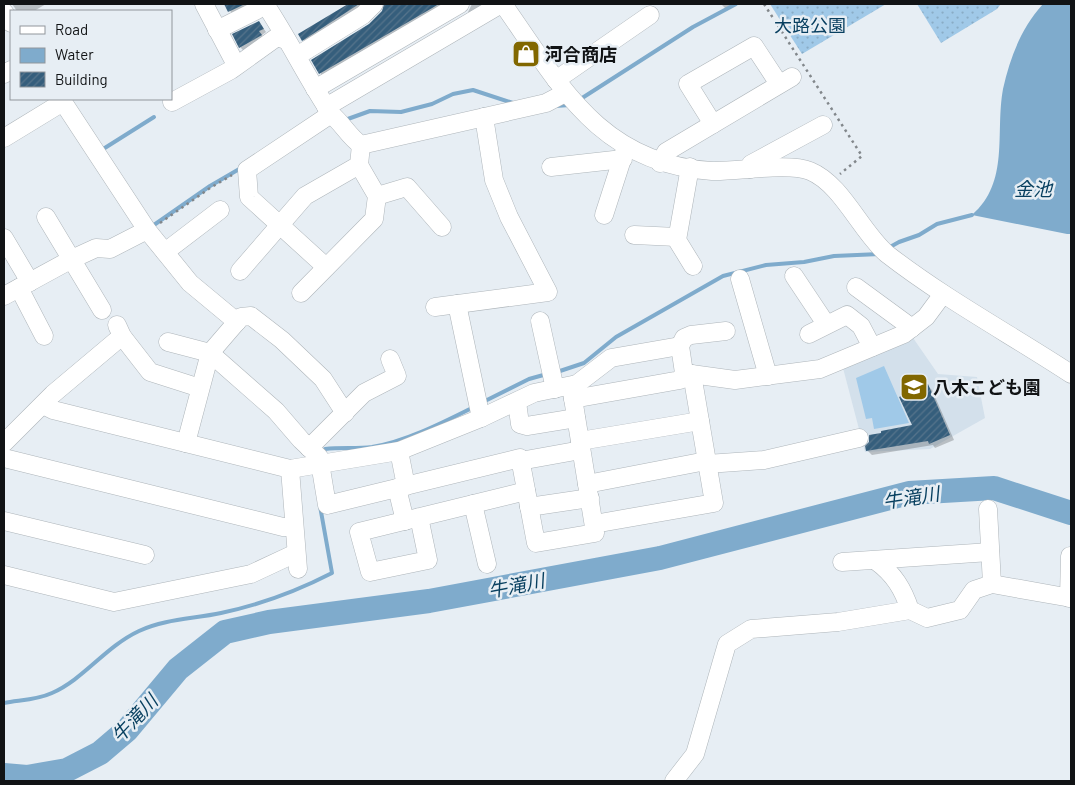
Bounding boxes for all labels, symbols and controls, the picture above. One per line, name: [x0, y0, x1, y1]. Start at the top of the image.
legend: [10, 10, 172, 100]
park label: 大路公園: [774, 14, 846, 36]
text: Road: [55, 20, 88, 38]
shop icon: 河合商店: [511, 39, 541, 69]
place label: 河合商店: [545, 43, 617, 65]
text: Water: [55, 45, 94, 63]
text: Building: [55, 70, 108, 88]
water label: 金池: [1014, 177, 1054, 200]
school or university icon: 八木こども園: [899, 372, 929, 402]
place label: 八木こども園: [933, 376, 1041, 398]
water label: 牛滝川: [881, 481, 943, 513]
water label: 牛滝川: [486, 568, 548, 602]
water label: 牛滝川: [106, 688, 163, 747]

